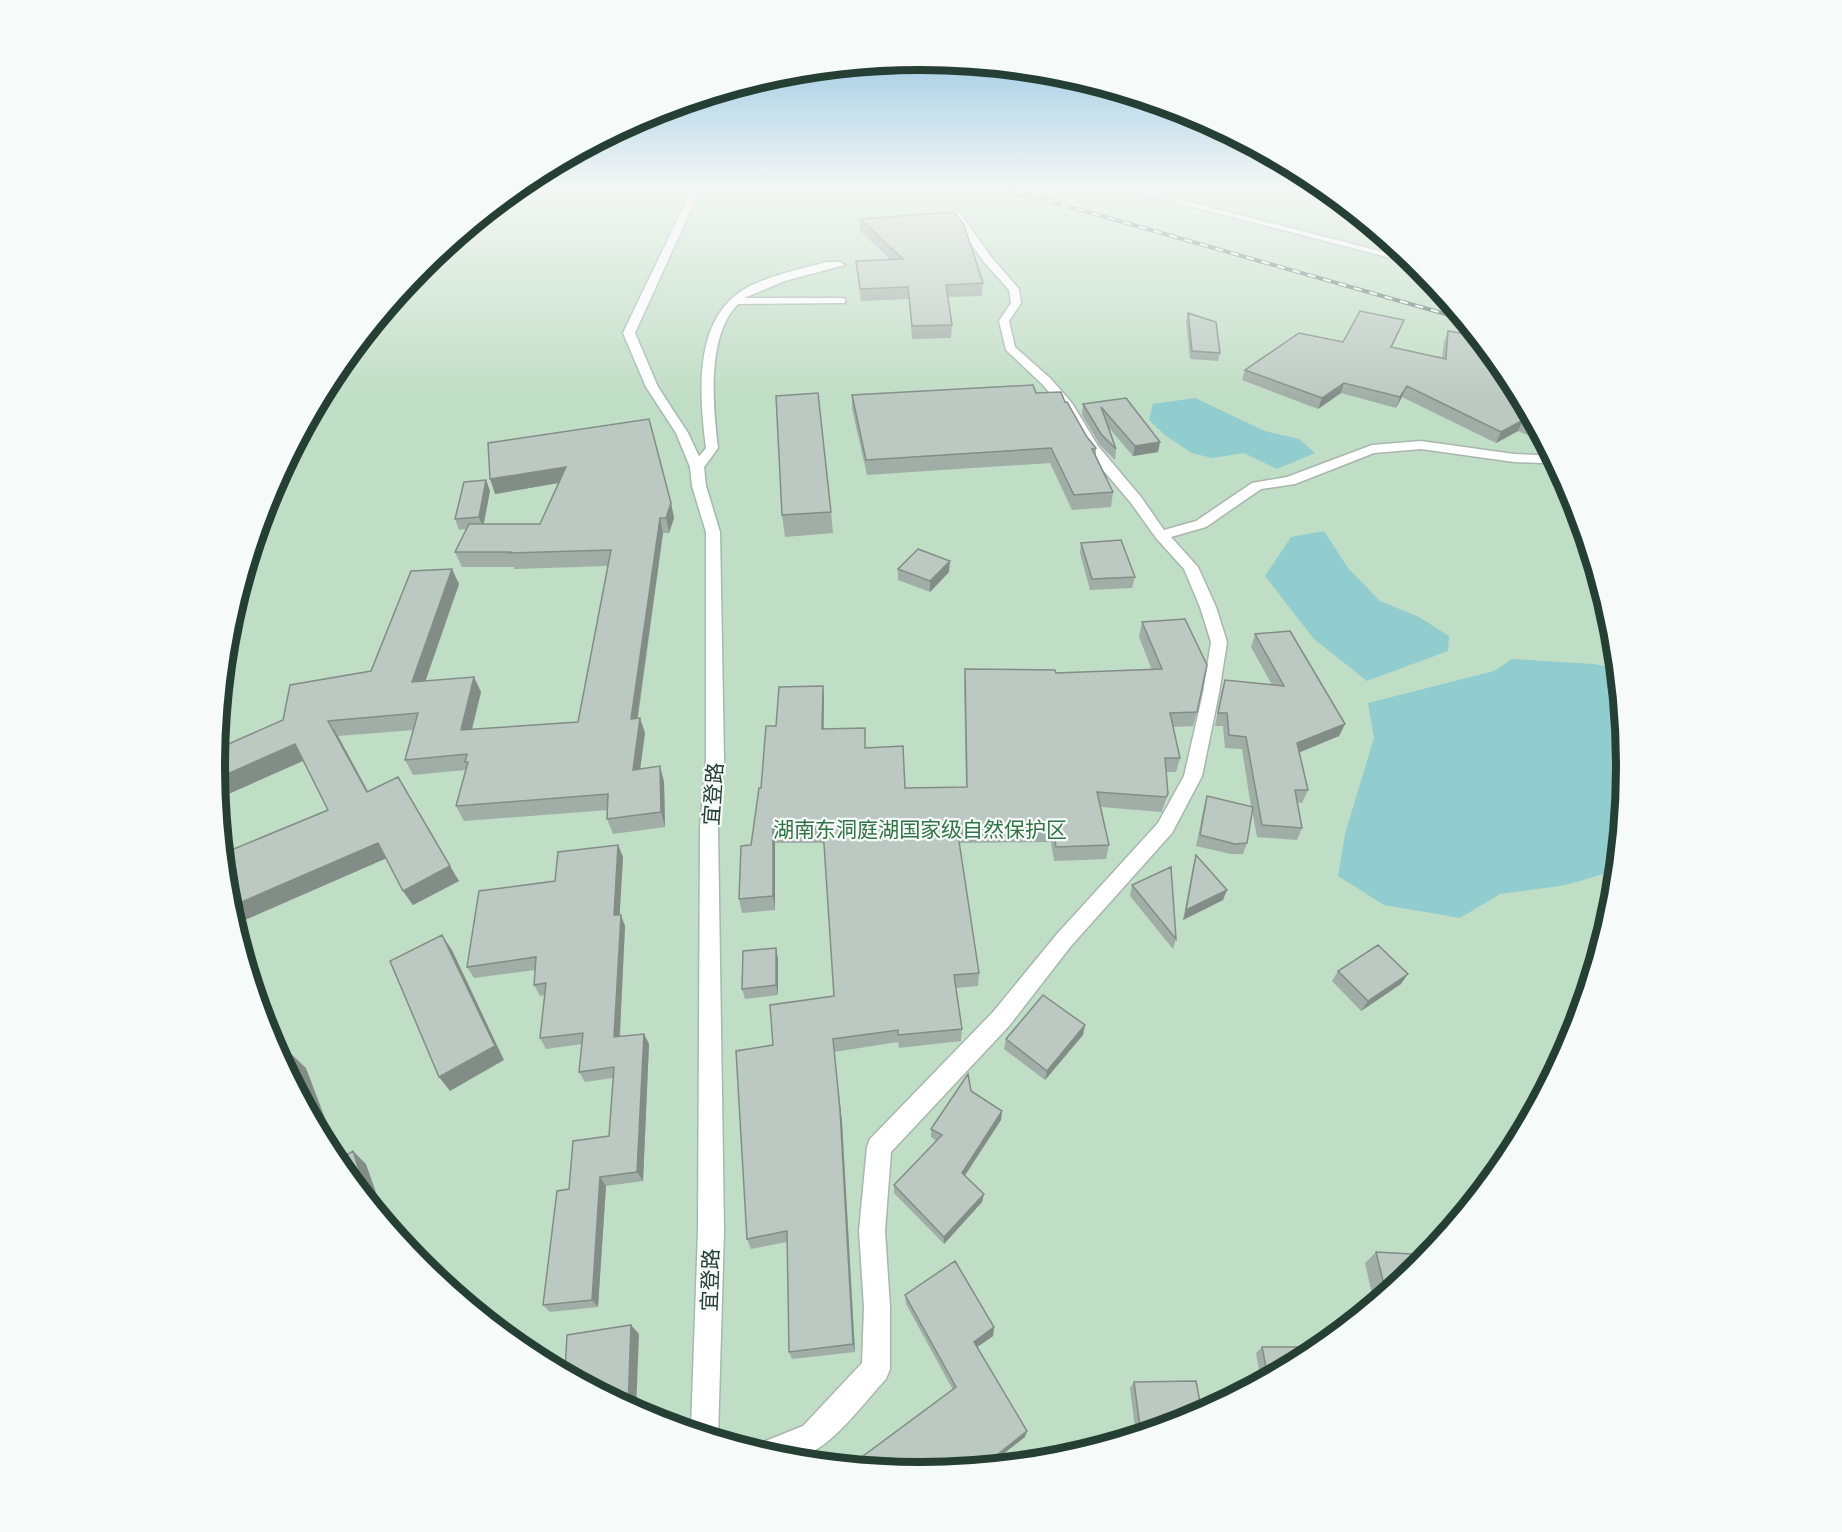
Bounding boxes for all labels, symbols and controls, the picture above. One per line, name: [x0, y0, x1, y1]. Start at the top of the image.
street label: 宜登路: [697, 762, 727, 826]
park label: 湖南东洞庭湖国家级自然保护区: [773, 816, 1067, 841]
street label: 宜登路: [695, 1248, 723, 1312]

